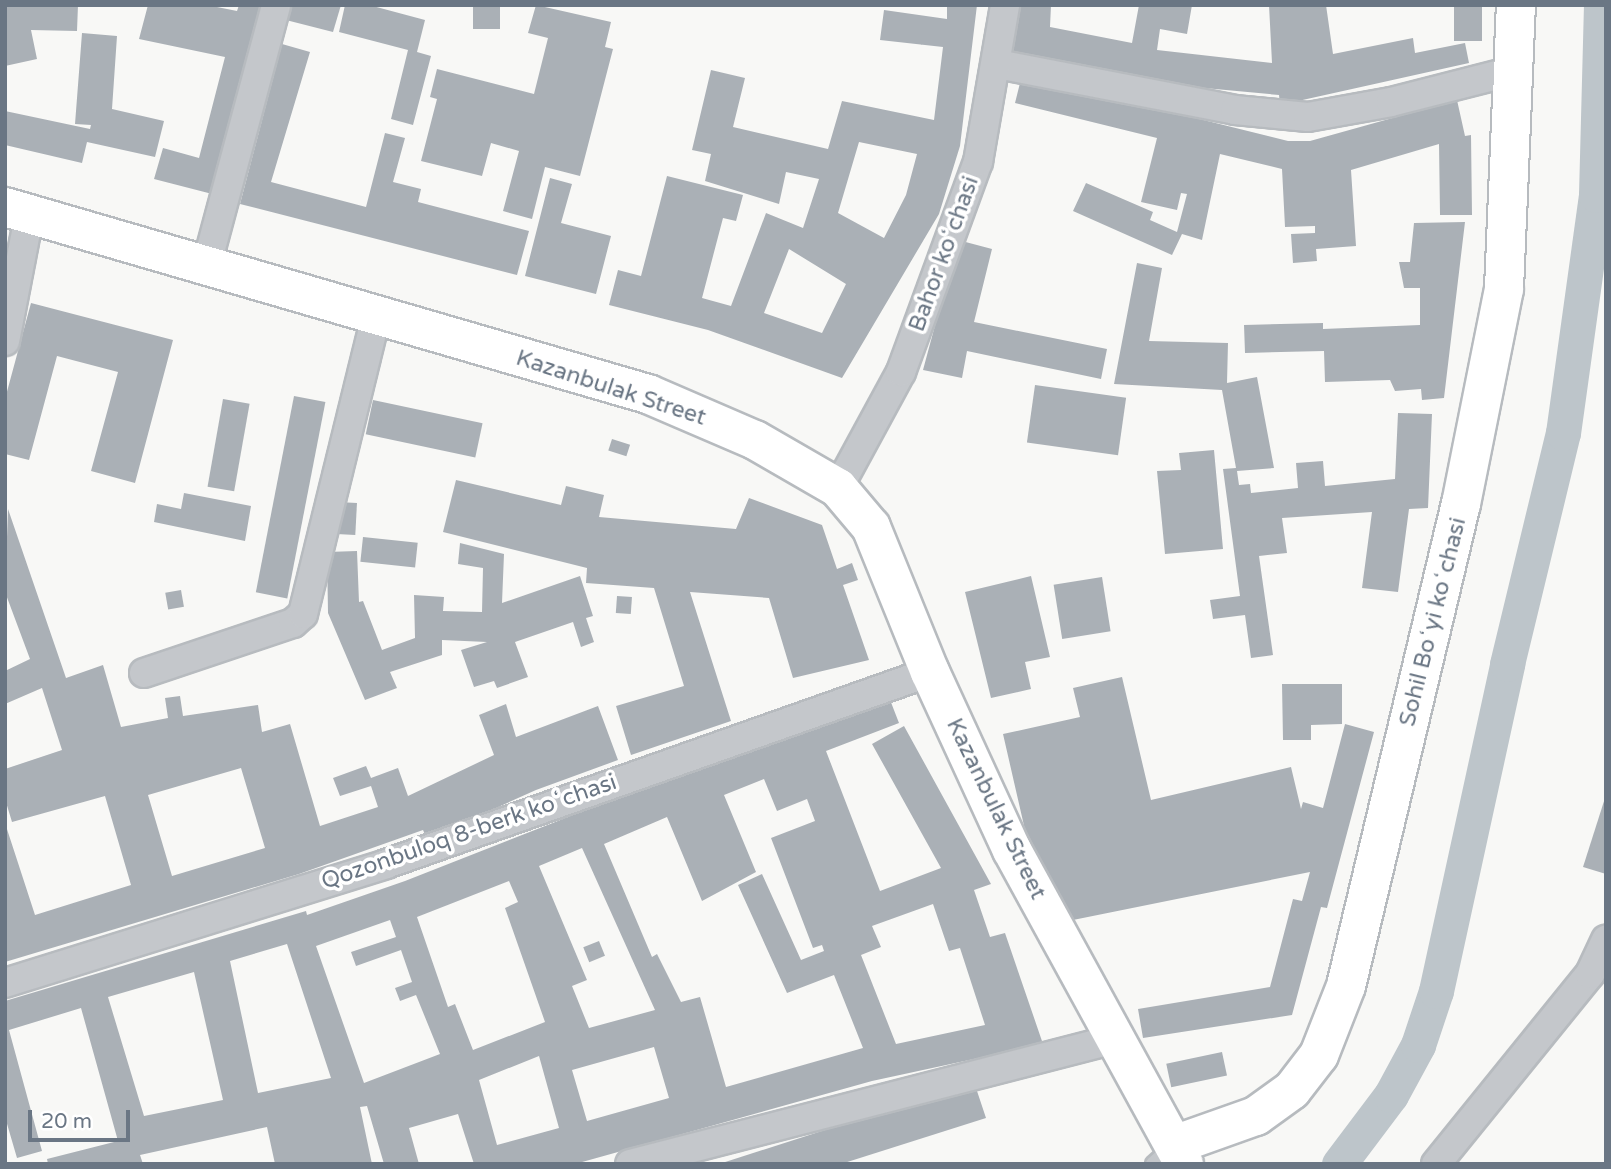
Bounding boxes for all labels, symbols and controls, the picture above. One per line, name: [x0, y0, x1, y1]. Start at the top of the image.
street label: Bahor koʻchasi: [903, 173, 985, 335]
street label: Kazanbulak Street: [513, 344, 709, 432]
street label: Sohil Boʻyi koʻchasi: [1394, 515, 1472, 729]
street label: Kazanbulak Street: [940, 714, 1052, 904]
street label: Qozonbuloq 8-berk koʻchasi: [318, 768, 620, 896]
scale bar: [32, 1096, 133, 1140]
text: 20 m: [41, 1109, 92, 1134]

